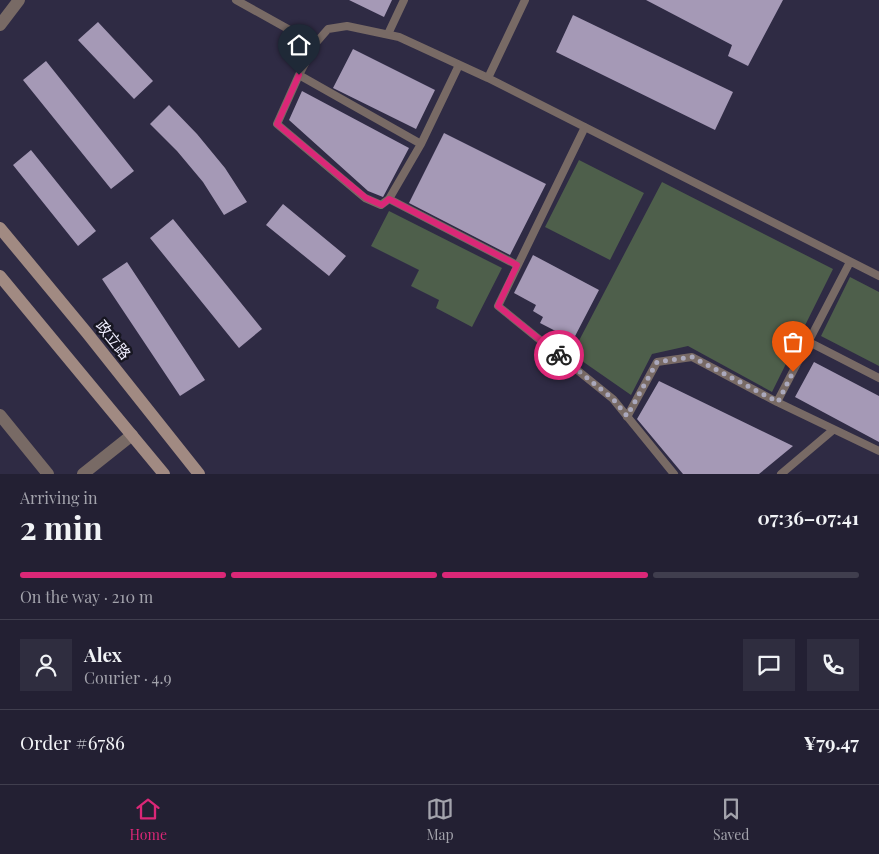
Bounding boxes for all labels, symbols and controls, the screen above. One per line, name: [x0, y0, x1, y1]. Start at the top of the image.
pin: [278, 24, 320, 75]
icon: home: [285, 31, 313, 59]
street label: 政立路: [92, 316, 136, 363]
pin: [772, 321, 814, 372]
icon: bag: [779, 328, 807, 356]
courier: [534, 330, 584, 380]
icon: bike: [545, 341, 573, 369]
text: Arriving in: [20, 487, 98, 508]
text: 07:36–07:41: [758, 504, 859, 530]
text: 2 min: [20, 505, 103, 548]
text: On the way · 210 m: [20, 586, 153, 607]
button: person: [20, 639, 72, 691]
button: chat: [743, 639, 795, 691]
button: phone: [807, 639, 859, 691]
text: Alex: [84, 641, 122, 667]
text: Courier · 4.9: [84, 667, 172, 688]
text: Order #6786: [20, 729, 125, 755]
text: ¥79.47: [803, 729, 859, 755]
tab: Home: [130, 795, 167, 844]
tab: Map: [426, 795, 454, 844]
tab: Saved: [713, 795, 749, 844]

